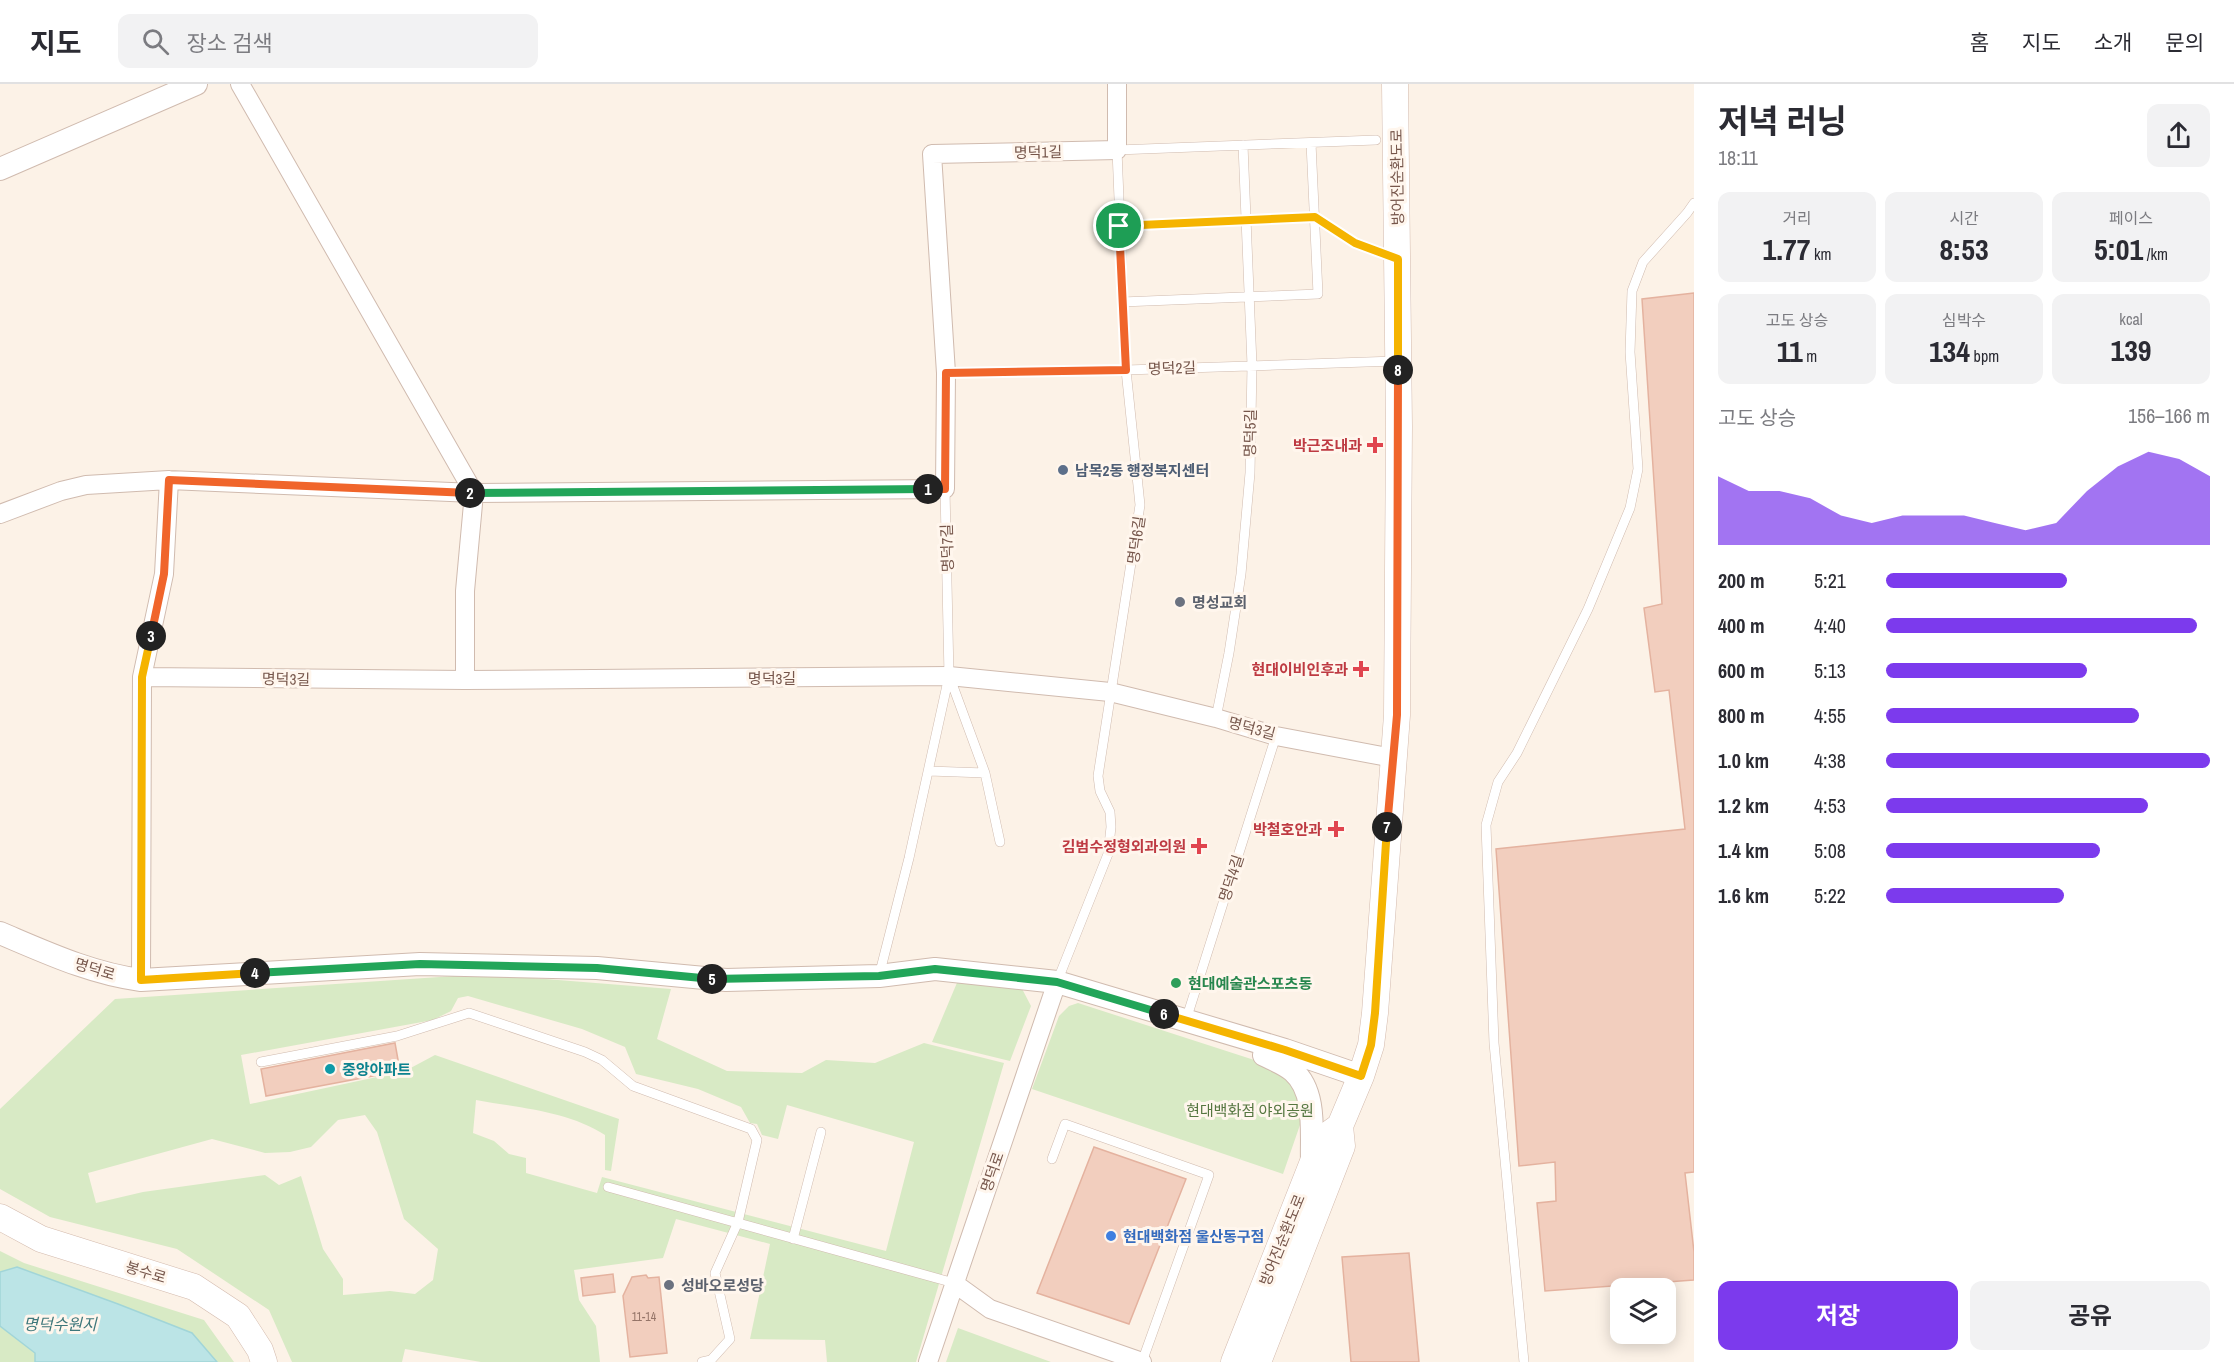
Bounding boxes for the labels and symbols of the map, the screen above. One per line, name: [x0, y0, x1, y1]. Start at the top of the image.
street label: 방어진순환도로: [1386, 129, 1408, 225]
street label: 명덕1길: [1014, 141, 1062, 163]
pin: [1093, 200, 1144, 251]
pin: 8: [1383, 355, 1413, 385]
street label: 명덕2길: [1148, 357, 1196, 379]
street label: 명덕5길: [1239, 409, 1261, 457]
place label: 박근조내과: [1293, 435, 1362, 456]
marker: 박근조내과: [1366, 436, 1384, 454]
place label: 남목2동 행정복지센터: [1075, 460, 1209, 481]
marker: 남목2동 행정복지센터: [1056, 463, 1070, 477]
pin: 1: [913, 474, 943, 504]
pin: 2: [455, 478, 485, 508]
street label: 명덕6길: [1122, 515, 1150, 565]
street label: 명덕7길: [936, 524, 958, 572]
place label: 명성교회: [1192, 592, 1247, 613]
marker: 명성교회: [1173, 595, 1187, 609]
pin: 3: [136, 621, 166, 651]
place label: 현대이비인후과: [1251, 659, 1348, 680]
marker: 현대이비인후과: [1352, 660, 1370, 678]
street label: 명덕3길: [262, 668, 310, 690]
street label: 명덕3길: [748, 668, 796, 689]
street label: 명덕3길: [1226, 712, 1278, 744]
pin: 7: [1372, 812, 1402, 842]
place label: 박철호안과: [1253, 819, 1322, 840]
marker: 박철호안과: [1327, 820, 1345, 838]
place label: 김범수정형외과의원: [1062, 836, 1186, 857]
marker: 김범수정형외과의원: [1190, 837, 1208, 855]
street label: 명덕4길: [1214, 852, 1248, 904]
street label: 명덕로: [72, 953, 118, 985]
pin: 4: [240, 958, 270, 988]
pin: 5: [697, 964, 727, 994]
place label: 현대예술관스포츠동: [1188, 973, 1312, 994]
marker: 현대예술관스포츠동: [1169, 976, 1183, 990]
pin: 6: [1149, 999, 1179, 1029]
place label: 중앙아파트: [342, 1059, 411, 1080]
marker: 중앙아파트: [323, 1062, 337, 1076]
park label: 현대백화점 야외공원: [1186, 1100, 1314, 1121]
street label: 명덕로: [975, 1149, 1009, 1195]
street label: 방어진순환도로: [1254, 1191, 1310, 1289]
place label: 현대백화점 울산동구점: [1123, 1226, 1264, 1247]
marker: 현대백화점 울산동구점: [1104, 1229, 1118, 1243]
street label: 봉수로: [123, 1256, 169, 1288]
place label: 성바오로성당: [681, 1275, 764, 1296]
marker: 성바오로성당: [662, 1278, 676, 1292]
house number: 11-14: [632, 1309, 657, 1325]
water label: 명덕수원지: [23, 1313, 98, 1335]

